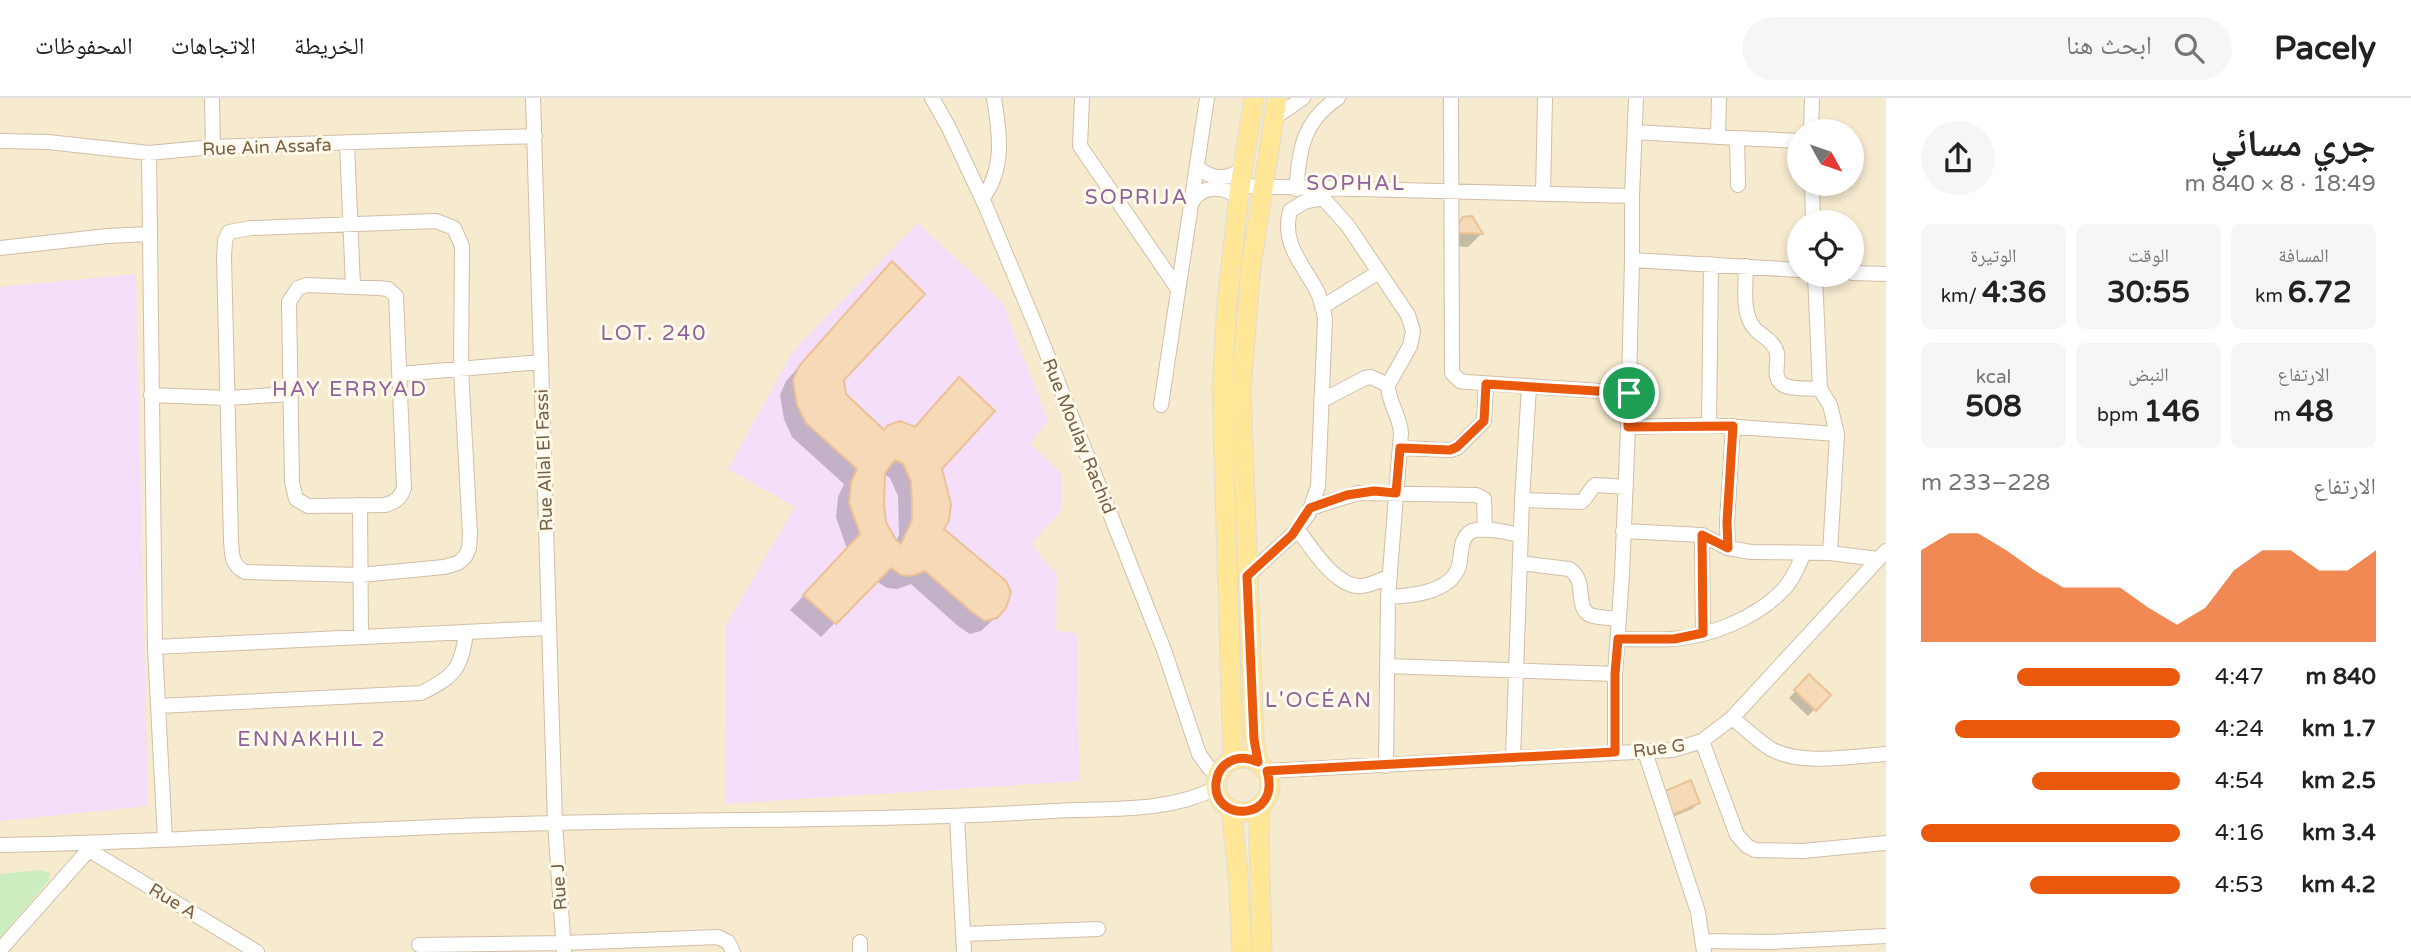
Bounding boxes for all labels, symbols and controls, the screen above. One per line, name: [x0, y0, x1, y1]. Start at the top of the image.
search box: [1742, 17, 2232, 80]
icon: search: [2170, 29, 2208, 67]
text: Pacely: [2274, 29, 2376, 68]
text: ابحث هنا: [2066, 30, 2152, 61]
text: المحفوظات: [35, 32, 133, 61]
text: الاتجاهات: [171, 32, 256, 61]
text: الخريطة: [294, 32, 365, 61]
north arrow: [1787, 119, 1864, 196]
map controls: [1787, 119, 1864, 287]
button: share: [1921, 121, 1995, 195]
text: جري مسائي: [2210, 121, 2376, 167]
street label: Rue Ain Assafa: [202, 134, 332, 160]
text: 18:49 · 8 × 840 m: [2184, 170, 2376, 198]
district label: SOPHAL: [1306, 171, 1406, 196]
district label: SOPRIJA: [1085, 185, 1189, 210]
button: locate: [1787, 210, 1864, 287]
text: الوتيرة: [1970, 245, 2017, 267]
text: الوقت: [2128, 245, 2169, 267]
text: المسافة: [2278, 245, 2329, 267]
text: 4:36: [1982, 274, 2046, 311]
text: 30:55: [2107, 274, 2190, 311]
text: 6.72: [2288, 274, 2352, 311]
text: /km: [1941, 285, 1982, 307]
text: km: [2255, 285, 2288, 307]
district label: LOT. 240: [601, 321, 707, 346]
street label: Rue Moulay Rachid: [1038, 355, 1120, 517]
pin: [1599, 363, 1659, 423]
text: النبض: [2128, 364, 2169, 386]
text: الارتفاع: [2278, 364, 2329, 386]
text: kcal: [1976, 366, 2011, 388]
icon: arrive: [1610, 374, 1648, 412]
district label: HAY ERRYAD: [272, 377, 428, 402]
text: 508: [1965, 388, 2022, 425]
street label: Rue Allal El Fassi: [531, 389, 557, 531]
text: 146: [2143, 393, 2200, 430]
text: 48: [2296, 393, 2334, 430]
text: bpm: [2097, 404, 2143, 426]
text: m: [2273, 404, 2296, 426]
text: 228–233 m: [1921, 469, 2051, 497]
text: الارتفاع: [2313, 473, 2376, 501]
text: 4:47: [2215, 663, 2264, 691]
text: 840 m: [2306, 663, 2376, 691]
district label: L'OCÉAN: [1265, 688, 1373, 713]
text: 4:24: [2215, 715, 2264, 743]
text: 1.7 km: [2302, 715, 2376, 743]
district label: ENNAKHIL 2: [237, 727, 387, 752]
street label: Rue G: [1632, 734, 1686, 762]
text: 4:54: [2215, 767, 2264, 795]
text: 2.5 km: [2301, 767, 2376, 795]
text: 4:16: [2215, 819, 2264, 847]
text: 3.4 km: [2302, 819, 2376, 847]
street label: Rue J: [546, 863, 572, 911]
text: 4:53: [2215, 871, 2264, 899]
text: 4.2 km: [2301, 871, 2376, 899]
street label: Rue A: [145, 878, 201, 924]

